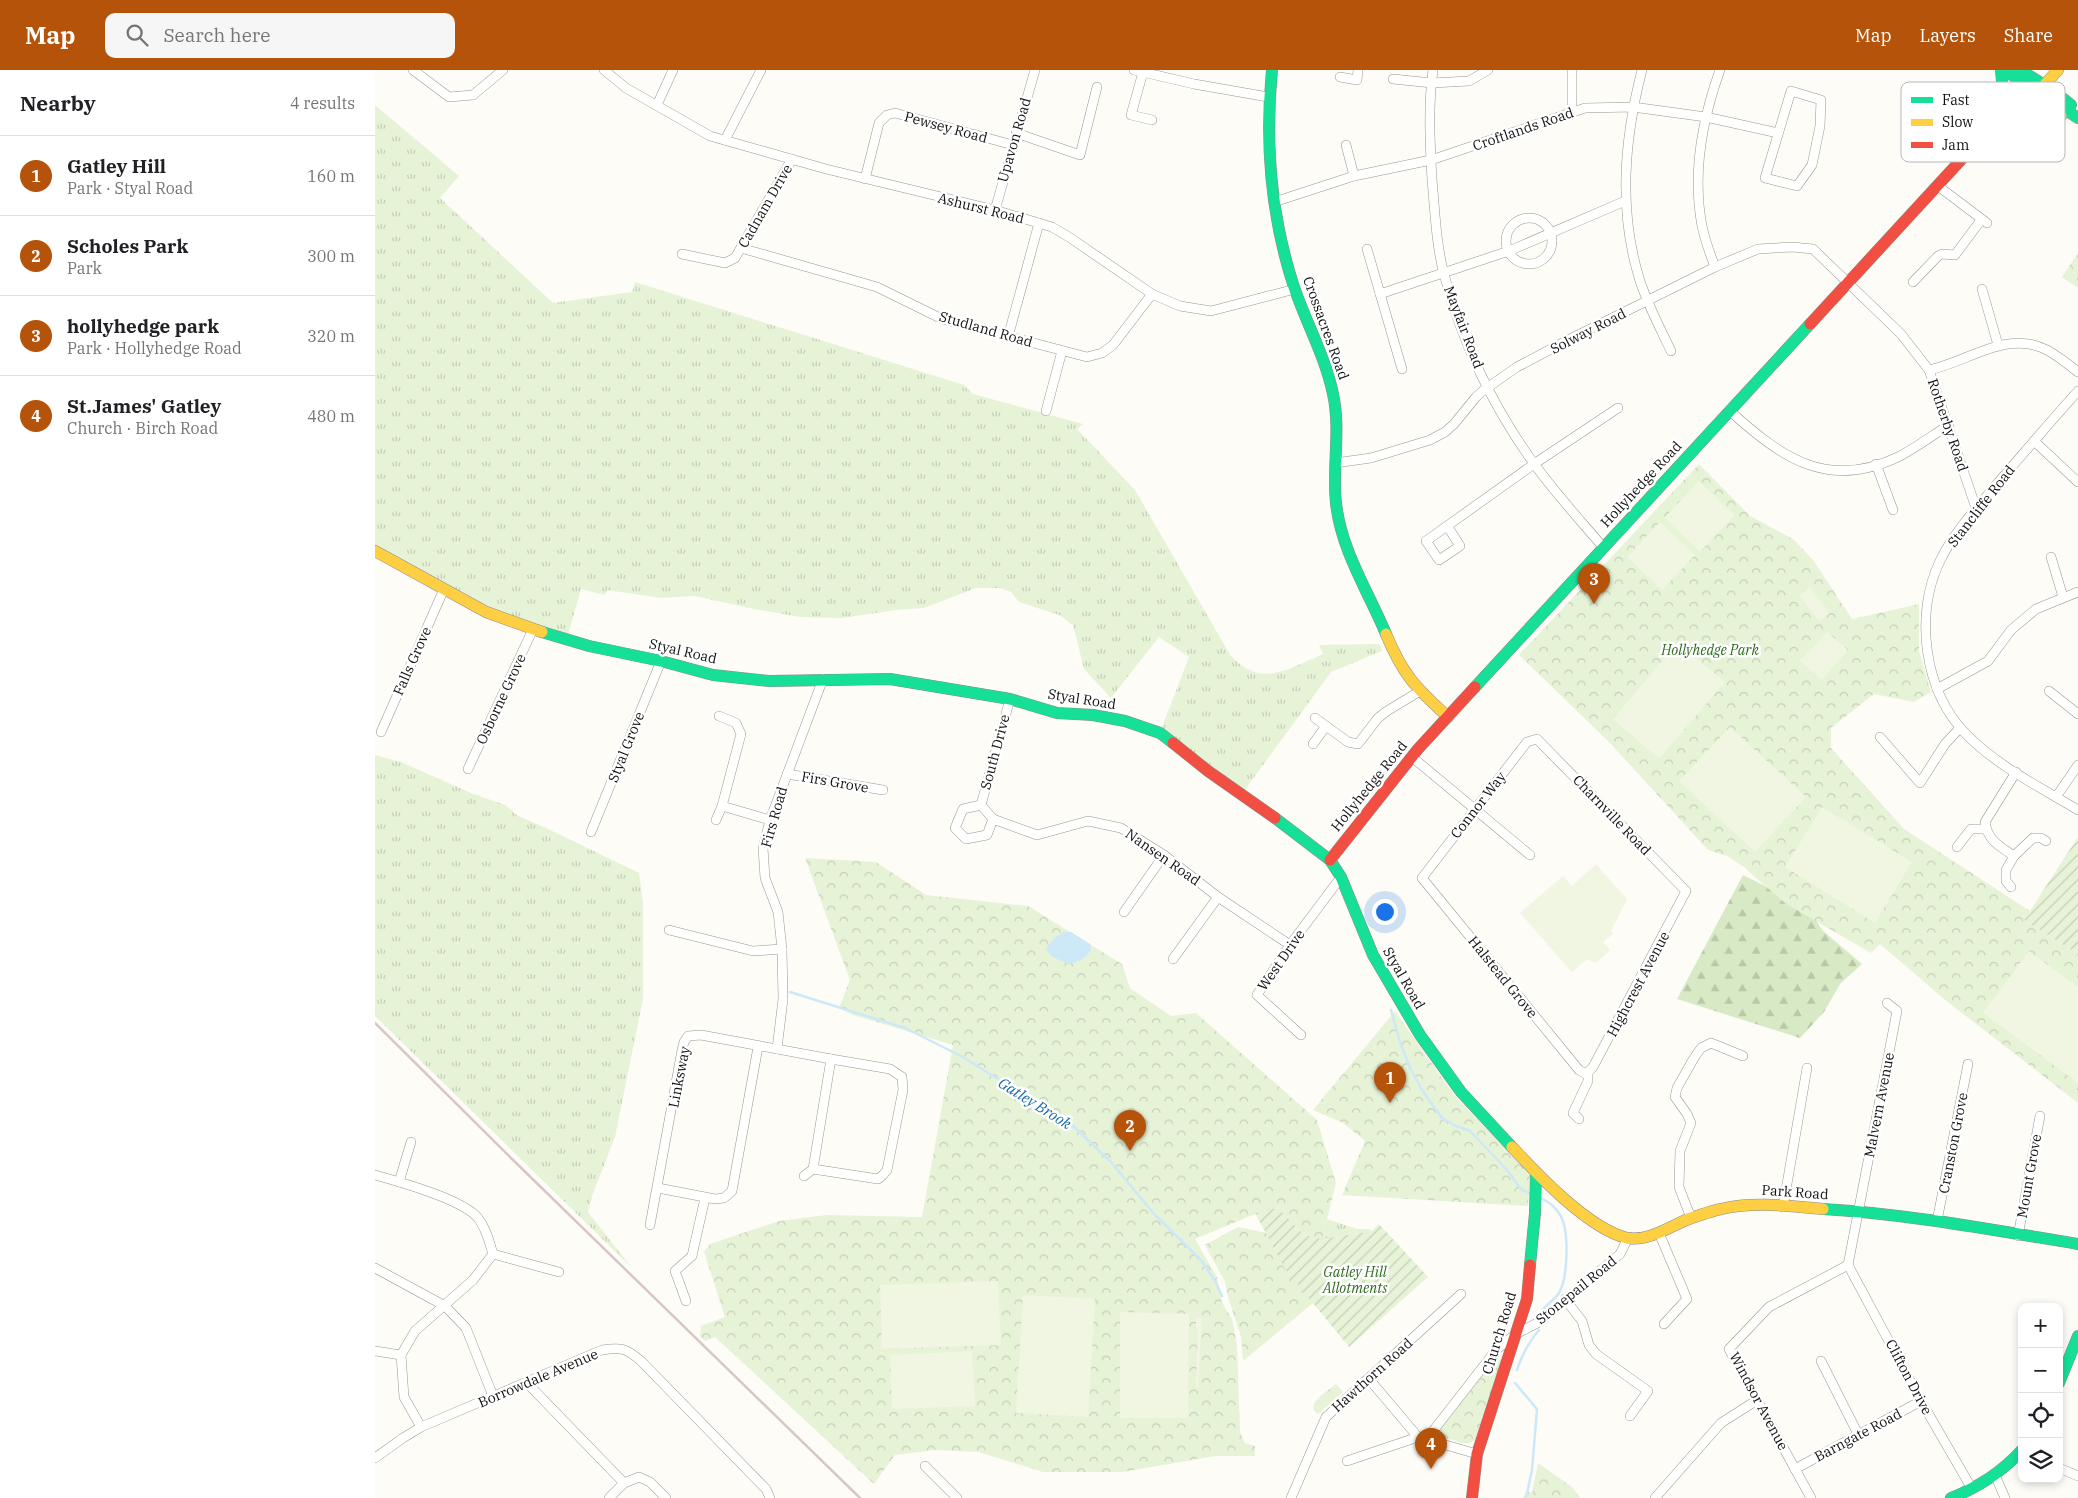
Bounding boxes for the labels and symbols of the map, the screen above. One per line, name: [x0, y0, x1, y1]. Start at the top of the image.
legend: [1901, 82, 2065, 162]
text: Fast: [1942, 91, 1970, 109]
street label: Upavon Road: [993, 95, 1035, 184]
street label: Croftlands Road: [1470, 103, 1576, 155]
street label: Pewsey Road: [903, 107, 990, 147]
text: Slow: [1942, 113, 1973, 131]
text: Jam: [1942, 136, 1969, 154]
street label: Cadnam Drive: [734, 161, 796, 251]
street label: Ashurst Road: [936, 189, 1027, 228]
street label: Crossacres Road: [1299, 274, 1353, 383]
street label: Mayfair Road: [1440, 283, 1488, 371]
street label: Solway Road: [1547, 304, 1629, 358]
street label: Studland Road: [937, 307, 1035, 351]
street label: Rotherby Road: [1924, 376, 1972, 474]
street label: Hollyhedge Road: [1596, 437, 1686, 531]
street label: Stancliffe Road: [1943, 461, 2019, 551]
pin: 3: [1578, 563, 1610, 604]
street label: Falls Grove: [389, 624, 435, 698]
street label: Styal Road: [647, 634, 719, 668]
park label: Hollyhedge Park: [1660, 641, 1759, 659]
street label: Osborne Grove: [472, 651, 530, 747]
street label: Styal Road: [1047, 685, 1118, 713]
street label: Styal Grove: [604, 709, 648, 785]
street label: South Drive: [976, 712, 1014, 792]
street label: Hollyhedge Road: [1327, 737, 1411, 835]
street label: Firs Grove: [800, 767, 870, 797]
street label: Connor Way: [1446, 768, 1510, 842]
street label: Charnville Road: [1569, 771, 1655, 859]
street label: Firs Road: [757, 784, 791, 850]
street label: Nansen Road: [1122, 825, 1204, 890]
your location: [1372, 899, 1398, 925]
street label: West Drive: [1253, 926, 1309, 994]
street label: Highcrest Avenue: [1603, 928, 1673, 1040]
street label: Halstead Grove: [1464, 932, 1542, 1022]
street label: Styal Road: [1379, 944, 1429, 1013]
street label: Linksway: [664, 1044, 694, 1109]
street label: Malvern Avenue: [1860, 1051, 1898, 1159]
pin: 1: [1374, 1062, 1406, 1103]
water label: Gatley Brook: [995, 1073, 1075, 1133]
street label: Cranston Grove: [1934, 1091, 1972, 1195]
pin: 2: [1114, 1110, 1146, 1151]
street label: Mount Grove: [2013, 1133, 2045, 1219]
street label: Park Road: [1761, 1181, 1830, 1203]
street label: Stonepail Road: [1532, 1252, 1621, 1328]
park label: Gatley Hill Allotments: [1322, 1263, 1388, 1297]
street label: Church Road: [1478, 1289, 1520, 1376]
street label: Hawthorn Road: [1328, 1334, 1417, 1416]
street label: Clifton Drive: [1882, 1336, 1936, 1418]
street label: Borrowdale Avenue: [475, 1345, 601, 1411]
street label: Windsor Avenue: [1726, 1349, 1792, 1453]
street label: Barngate Road: [1811, 1404, 1905, 1466]
pin: 4: [1415, 1428, 1447, 1469]

